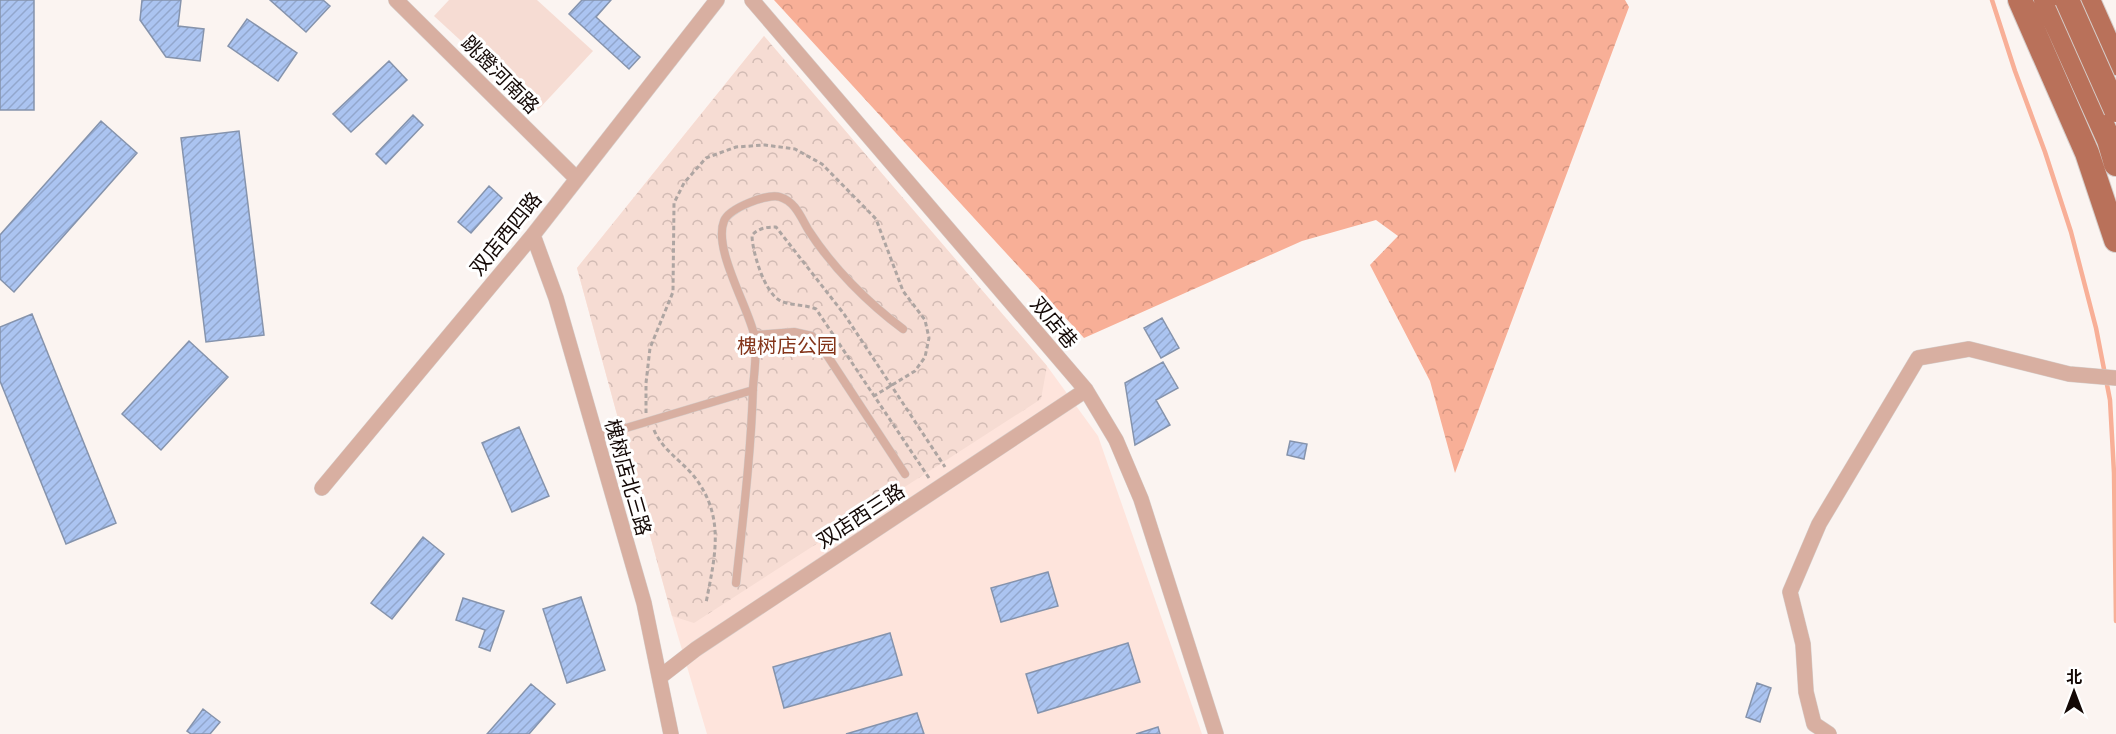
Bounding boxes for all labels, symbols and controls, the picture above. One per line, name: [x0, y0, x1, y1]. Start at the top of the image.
street label: 跳蹬河南路: [457, 30, 545, 118]
street label: 双店西四路: [464, 187, 546, 279]
street label: 双店巷: [1027, 291, 1083, 353]
park label: 槐树店公园: [737, 333, 837, 357]
street label: 槐树店北三路: [601, 416, 657, 538]
street label: 双店西三路: [812, 478, 908, 552]
north arrow: [2044, 662, 2104, 722]
text: 北: [2066, 667, 2082, 686]

